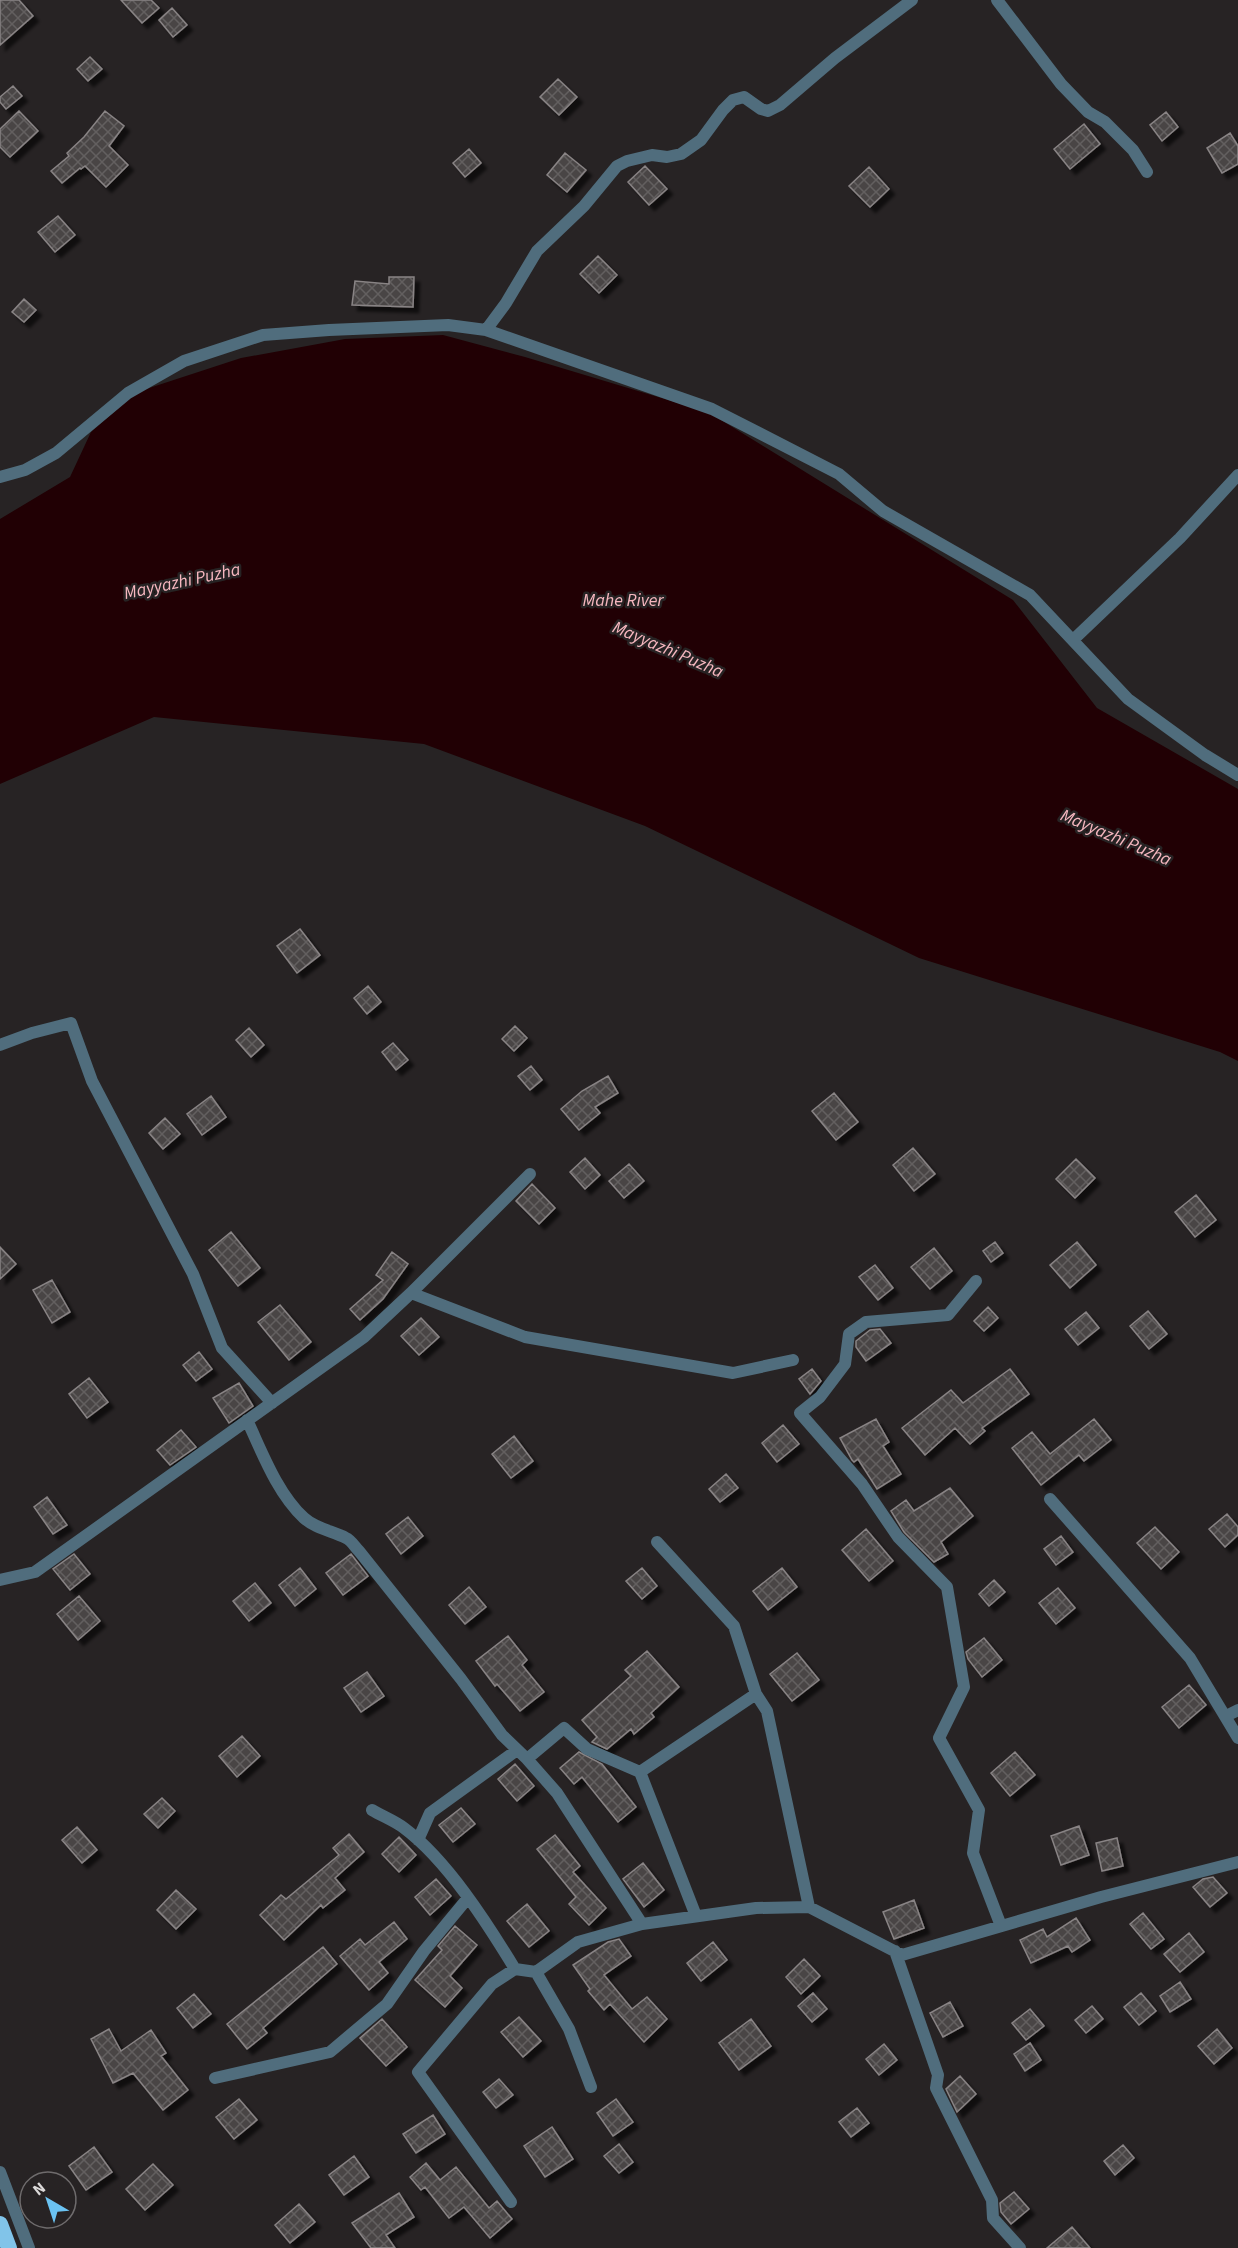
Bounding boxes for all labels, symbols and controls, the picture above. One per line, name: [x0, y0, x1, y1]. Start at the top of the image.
water label: Mayyazhi Puzha: [122, 557, 243, 606]
water label: Mahe River: [582, 588, 664, 613]
water label: Mayyazhi Puzha: [608, 615, 728, 684]
water label: Mayyazhi Puzha: [1056, 803, 1176, 872]
north arrow: [18, 2170, 78, 2230]
text: N: [28, 2177, 50, 2201]

